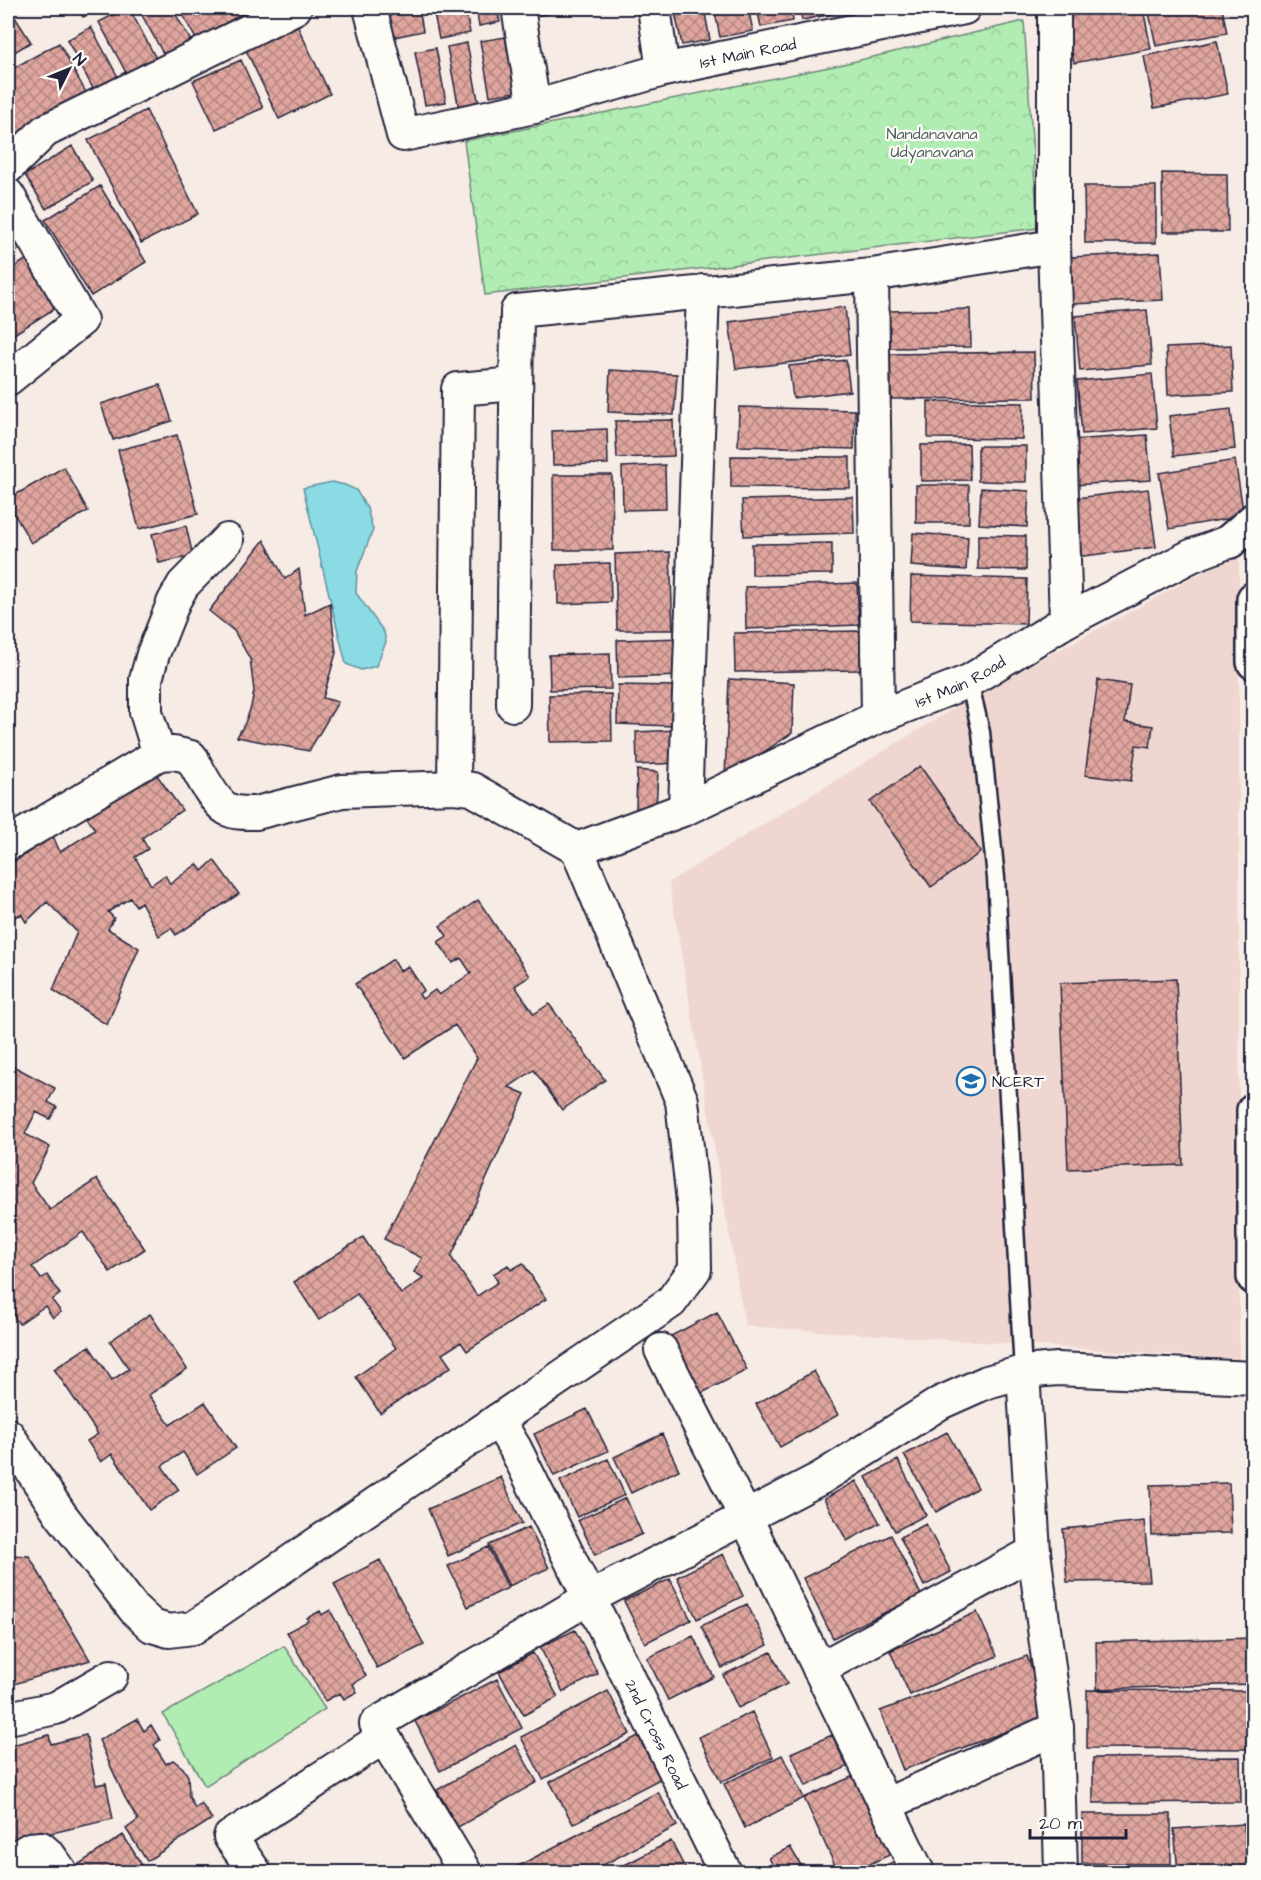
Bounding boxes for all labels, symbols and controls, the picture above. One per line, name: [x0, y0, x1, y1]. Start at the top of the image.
street label: 1st Main Road: [698, 33, 798, 74]
north arrow: [39, 39, 99, 99]
text: N: [68, 48, 91, 71]
park label: Nandanavana Udyanavana: [886, 123, 978, 164]
street label: 1st Main Road: [912, 651, 1010, 713]
school or university icon: NCERT: [955, 1065, 987, 1097]
place label: NCERT: [992, 1071, 1044, 1093]
street label: 2nd Cross Road: [619, 1676, 692, 1793]
scale bar: [1030, 1802, 1126, 1840]
text: 20 m: [1039, 1811, 1082, 1836]

